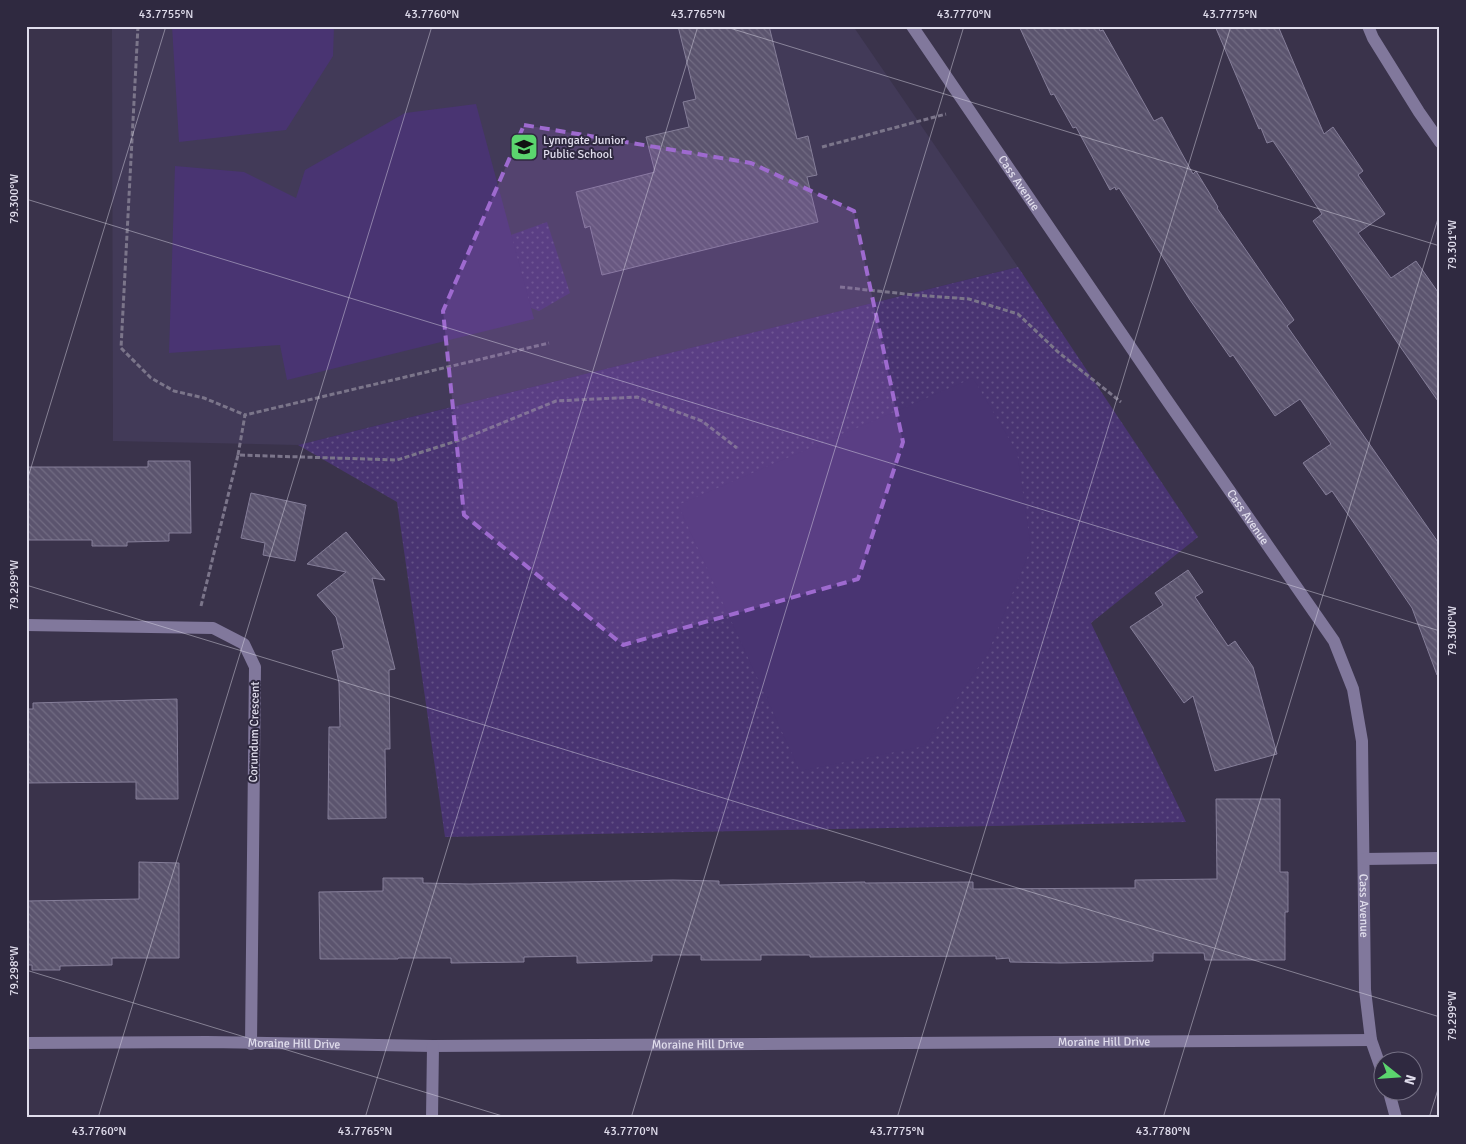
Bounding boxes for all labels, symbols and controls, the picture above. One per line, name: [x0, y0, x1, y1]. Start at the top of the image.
text: 43.7755°N: [139, 7, 193, 22]
text: 43.7760°N: [405, 7, 459, 22]
text: 43.7765°N: [671, 7, 725, 22]
text: 43.7770°N: [937, 7, 991, 22]
text: 43.7775°N: [1203, 7, 1257, 22]
school or university icon: Lynngate Junior Public School: [509, 132, 539, 162]
place label: Lynngate Junior Public School: [543, 133, 625, 162]
street label: Cass Avenue: [994, 153, 1043, 214]
text: 79.300°W: [7, 174, 22, 224]
text: 79.301°W: [1445, 220, 1460, 270]
street label: Cass Avenue: [1223, 487, 1272, 548]
text: 79.299°W: [7, 560, 22, 610]
text: 79.300°W: [1445, 606, 1460, 656]
street label: Corundum Crescent: [246, 681, 263, 783]
street label: Cass Avenue: [1356, 874, 1371, 938]
text: 79.298°W: [7, 946, 22, 996]
text: 79.299°W: [1445, 991, 1460, 1041]
street label: Moraine Hill Drive: [1058, 1034, 1150, 1050]
street label: Moraine Hill Drive: [248, 1036, 340, 1052]
street label: Moraine Hill Drive: [652, 1037, 744, 1053]
north arrow: [1374, 1052, 1424, 1102]
text: N: [1400, 1073, 1420, 1087]
text: 43.7760°N: [72, 1124, 126, 1139]
text: 43.7765°N: [338, 1124, 392, 1139]
text: 43.7770°N: [604, 1124, 658, 1139]
text: 43.7775°N: [870, 1124, 924, 1139]
text: 43.7780°N: [1136, 1124, 1190, 1139]

